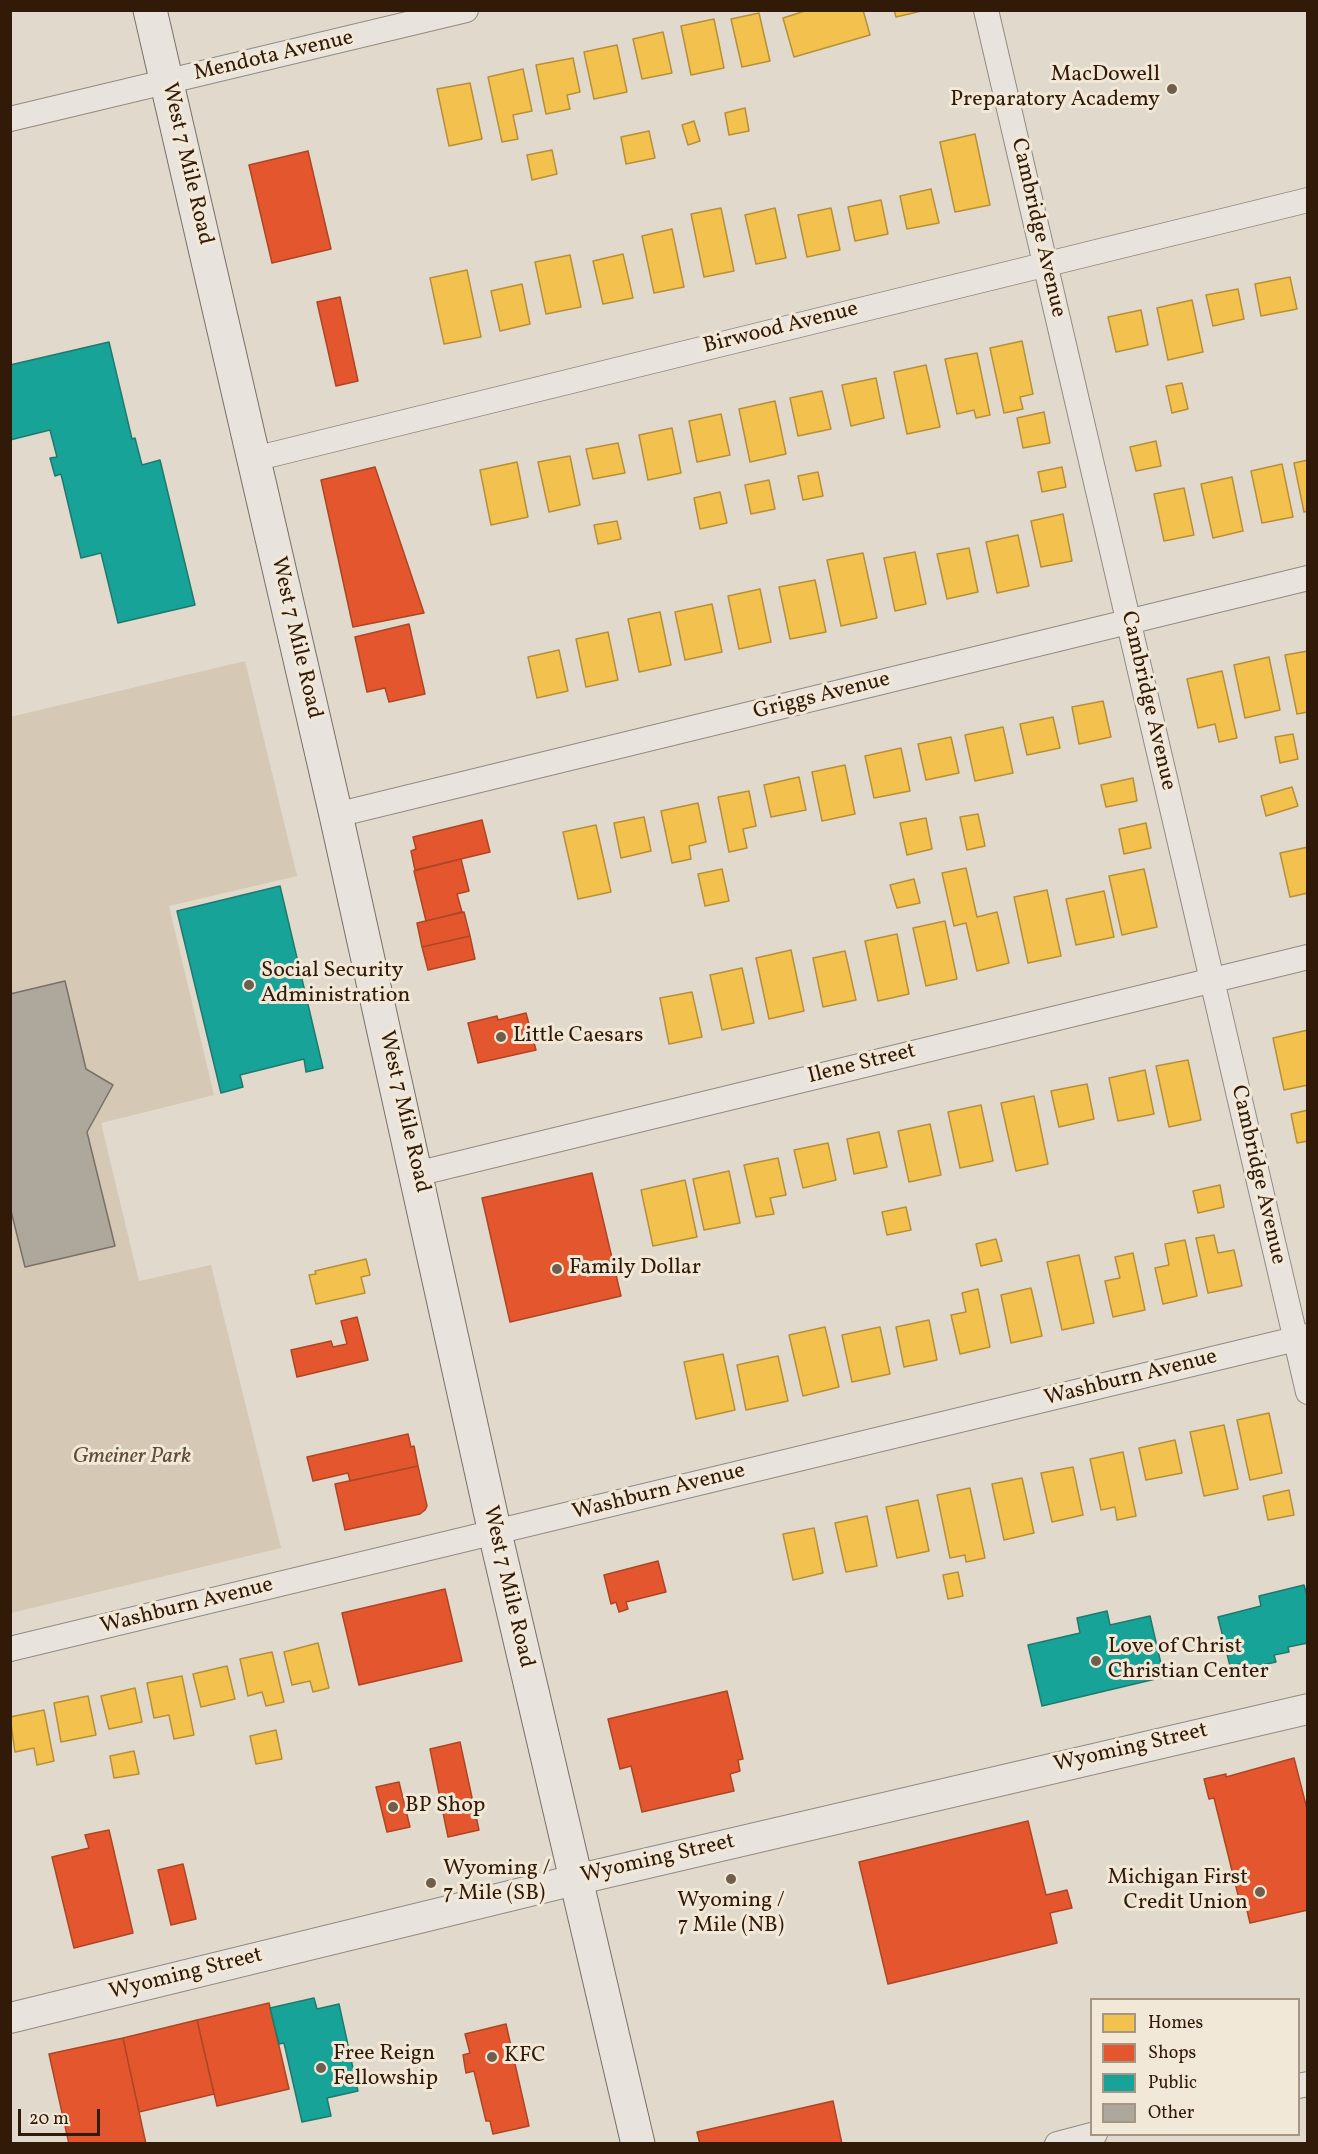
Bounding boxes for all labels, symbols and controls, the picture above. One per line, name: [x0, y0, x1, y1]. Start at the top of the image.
street label: Mendota Avenue: [192, 26, 356, 88]
place label: MacDowell Preparatory Academy: [950, 63, 1160, 114]
street label: West 7 Mile Road: [155, 80, 217, 248]
marker: MacDowell Preparatory Academy: [1165, 82, 1179, 96]
street label: Cambridge Avenue: [1004, 136, 1070, 320]
street label: Birwood Avenue: [701, 297, 861, 361]
street label: West 7 Mile Road: [264, 554, 326, 722]
street label: Cambridge Avenue: [1114, 609, 1180, 793]
street label: Griggs Avenue: [751, 667, 893, 727]
place label: Social Security Administration: [261, 959, 410, 1010]
marker: Social Security Administration: [242, 978, 256, 992]
place label: Little Caesars: [513, 1024, 643, 1050]
street label: West 7 Mile Road: [372, 1028, 434, 1196]
marker: Little Caesars: [494, 1030, 508, 1044]
street label: Ilene Street: [805, 1039, 919, 1091]
street label: Cambridge Avenue: [1224, 1083, 1290, 1267]
place label: Family Dollar: [569, 1256, 701, 1282]
marker: Family Dollar: [550, 1262, 564, 1276]
street label: Washburn Avenue: [1042, 1345, 1220, 1413]
park label: Gmeiner Park: [73, 1445, 191, 1471]
street label: Washburn Avenue: [570, 1459, 748, 1527]
street label: West 7 Mile Road: [476, 1503, 538, 1671]
street label: Washburn Avenue: [98, 1573, 276, 1641]
place label: Love of Christ Christian Center: [1108, 1635, 1269, 1687]
marker: Love of Christ Christian Center: [1089, 1654, 1103, 1668]
street label: Wyoming Street: [1051, 1718, 1211, 1780]
place label: BP Shop: [405, 1794, 485, 1820]
marker: BP Shop: [386, 1800, 400, 1814]
street label: Wyoming Street: [578, 1829, 738, 1891]
place label: Wyoming / 7 Mile (SB): [443, 1857, 550, 1909]
place label: Michigan First Credit Union: [1107, 1866, 1248, 1918]
marker: Wyoming / 7 Mile (NB): [724, 1872, 738, 1886]
marker: Wyoming / 7 Mile (SB): [424, 1876, 438, 1890]
marker: Michigan First Credit Union: [1253, 1885, 1267, 1899]
place label: Wyoming / 7 Mile (NB): [677, 1889, 785, 1940]
street label: Wyoming Street: [107, 1943, 265, 2007]
legend: [1090, 1998, 1300, 2136]
text: Homes: [1148, 2011, 1203, 2036]
text: Shops: [1148, 2041, 1196, 2066]
place label: Free Reign Fellowship: [333, 2042, 438, 2094]
place label: KFC: [504, 2044, 546, 2070]
marker: KFC: [485, 2050, 499, 2064]
marker: Free Reign Fellowship: [314, 2061, 328, 2075]
text: Public: [1148, 2071, 1197, 2096]
scale bar: [21, 2097, 104, 2135]
text: Other: [1148, 2101, 1194, 2126]
text: 20 m: [29, 2107, 69, 2132]

